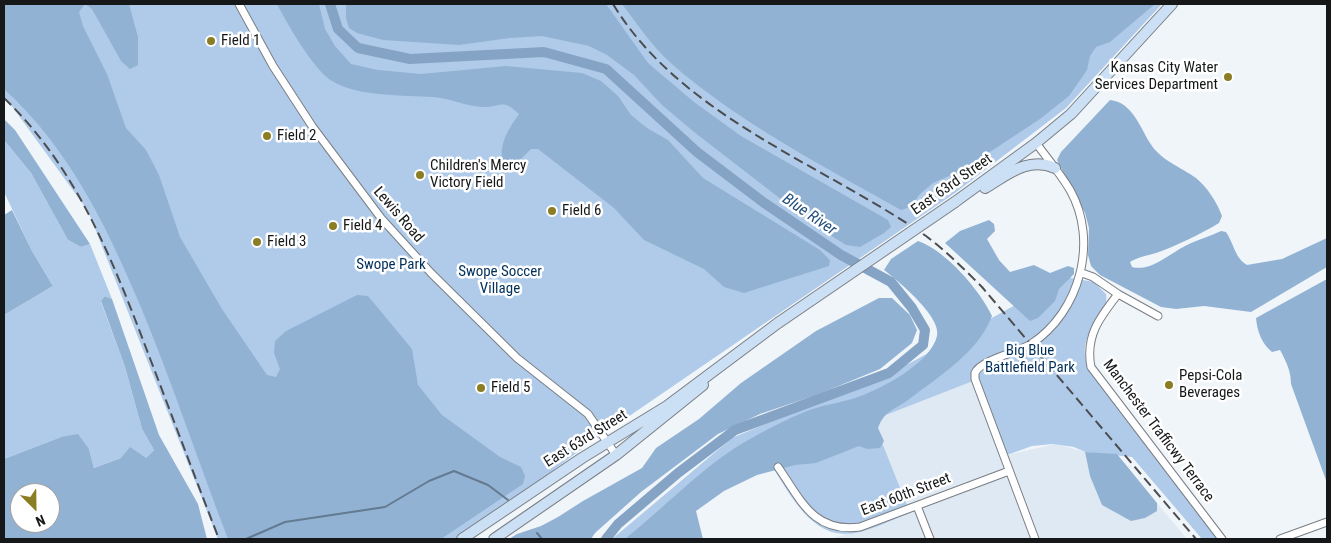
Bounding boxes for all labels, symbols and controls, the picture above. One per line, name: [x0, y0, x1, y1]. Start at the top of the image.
place label: Field 1: [221, 32, 260, 50]
marker: Field 1: [205, 35, 217, 47]
place label: Kansas City Water Services Department: [1095, 59, 1218, 94]
marker: Kansas City Water Services Department: [1222, 71, 1234, 83]
place label: Field 2: [277, 127, 316, 145]
marker: Field 2: [261, 130, 273, 142]
street label: East 63rd Street: [908, 150, 996, 220]
place label: Children's Mercy Victory Field: [430, 157, 526, 192]
marker: Children's Mercy Victory Field: [414, 169, 426, 181]
street label: Lewis Road: [369, 184, 427, 246]
water label: Blue River: [778, 190, 840, 240]
place label: Field 6: [562, 202, 601, 220]
marker: Field 6: [546, 205, 558, 217]
place label: Field 4: [343, 217, 382, 235]
marker: Field 4: [327, 220, 339, 232]
place label: Field 3: [267, 233, 306, 251]
marker: Field 3: [251, 236, 263, 248]
park label: Swope Park: [356, 256, 426, 274]
park label: Swope Soccer Village: [458, 263, 542, 298]
park label: Big Blue Battlefield Park: [985, 342, 1075, 377]
street label: Manchester Trafficwy Terrace: [1099, 356, 1217, 506]
place label: Pepsi-Cola Beverages: [1179, 367, 1242, 402]
place label: Field 5: [491, 379, 530, 397]
marker: Pepsi-Cola Beverages: [1163, 379, 1175, 391]
marker: Field 5: [475, 382, 487, 394]
street label: East 63rd Street: [541, 406, 631, 472]
street label: East 60th Street: [859, 470, 953, 520]
north arrow: [10, 483, 60, 533]
text: N: [33, 512, 48, 530]

